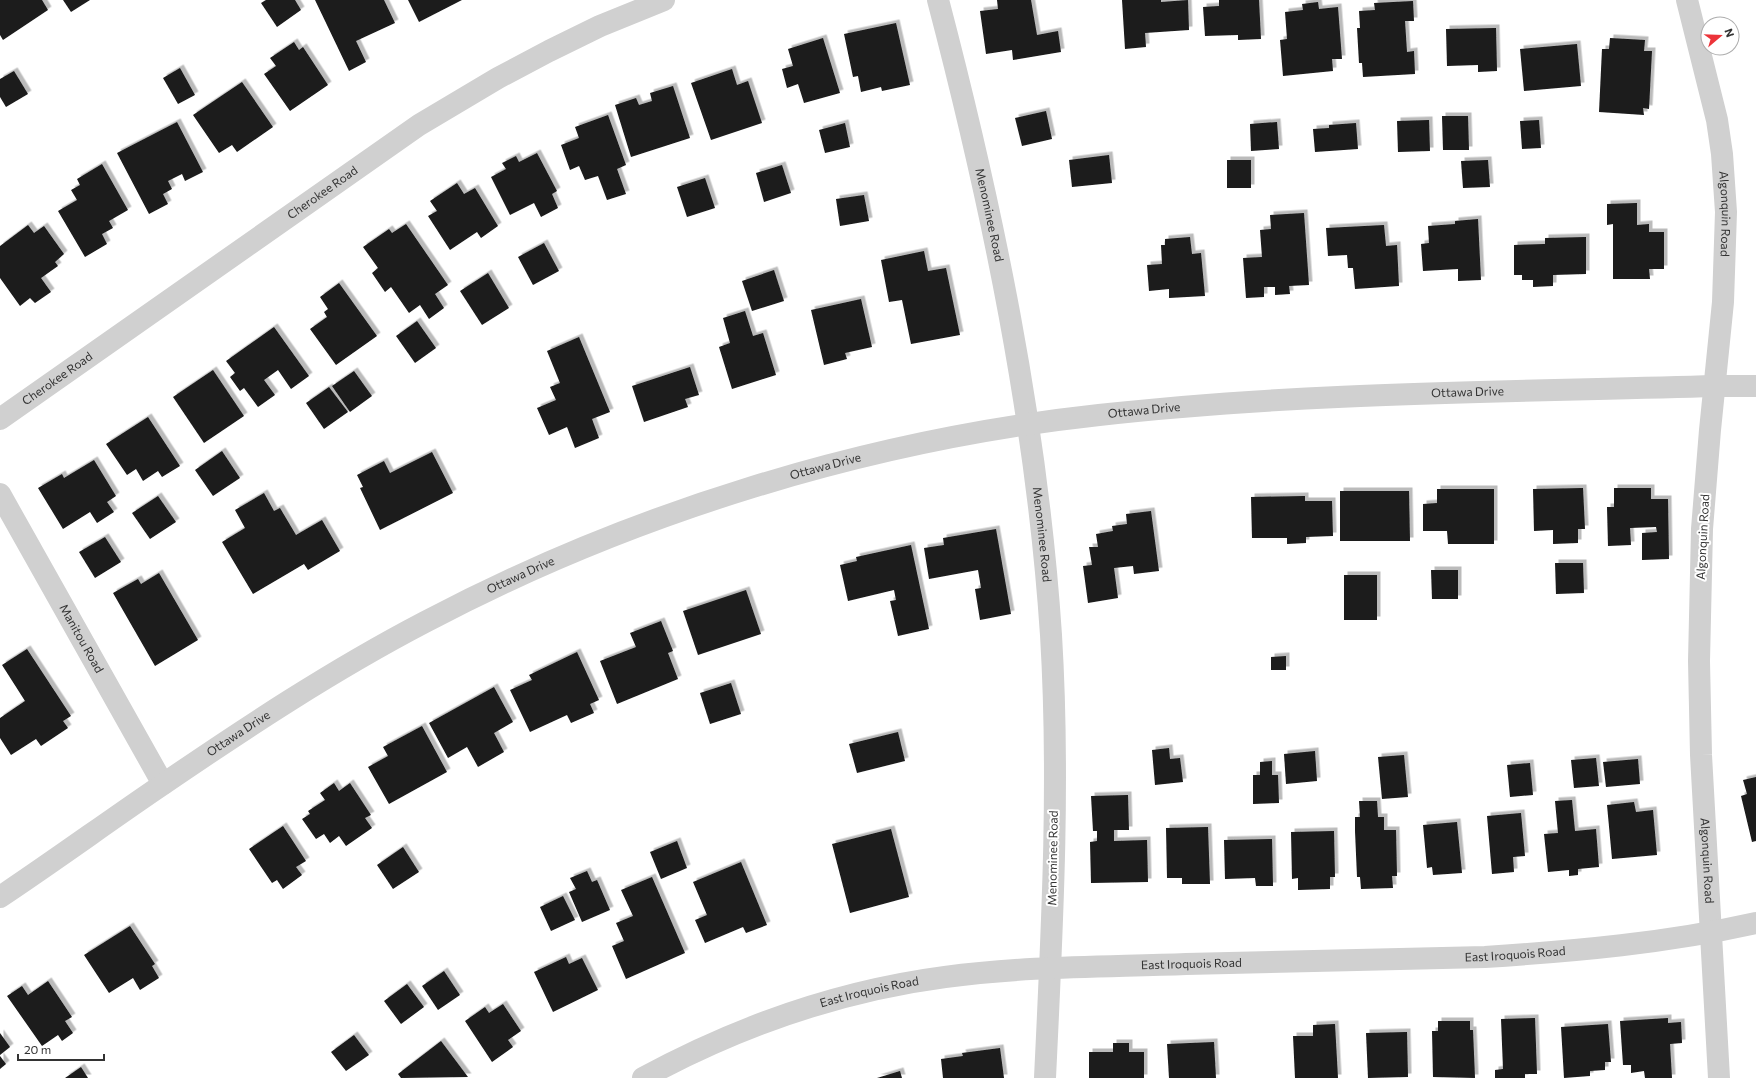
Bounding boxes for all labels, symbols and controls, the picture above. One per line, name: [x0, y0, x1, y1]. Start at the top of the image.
north arrow: [1700, 16, 1740, 56]
text: N: [1722, 27, 1737, 39]
street label: Cherokee Road: [284, 162, 360, 221]
street label: Menominee Road: [973, 167, 1007, 263]
street label: Algonquin Road: [1717, 170, 1734, 257]
street label: Cherokee Road: [19, 349, 95, 407]
street label: Ottawa Drive: [1431, 383, 1504, 399]
street label: Ottawa Drive: [1107, 399, 1181, 420]
street label: Ottawa Drive: [788, 449, 862, 482]
street label: Menominee Road: [1031, 486, 1055, 583]
street label: Algonquin Road: [1693, 494, 1711, 580]
street label: Ottawa Drive: [484, 553, 556, 596]
street label: Manitou Road: [57, 601, 107, 675]
street label: Ottawa Drive: [203, 707, 272, 759]
street label: Menominee Road: [1044, 810, 1060, 906]
street label: Algonquin Road: [1699, 817, 1717, 904]
street label: East Iroquois Road: [1465, 943, 1566, 963]
street label: East Iroquois Road: [1141, 955, 1242, 971]
street label: East Iroquois Road: [818, 973, 920, 1009]
scale bar: [18, 1036, 104, 1062]
text: 20 m: [24, 1042, 51, 1056]

